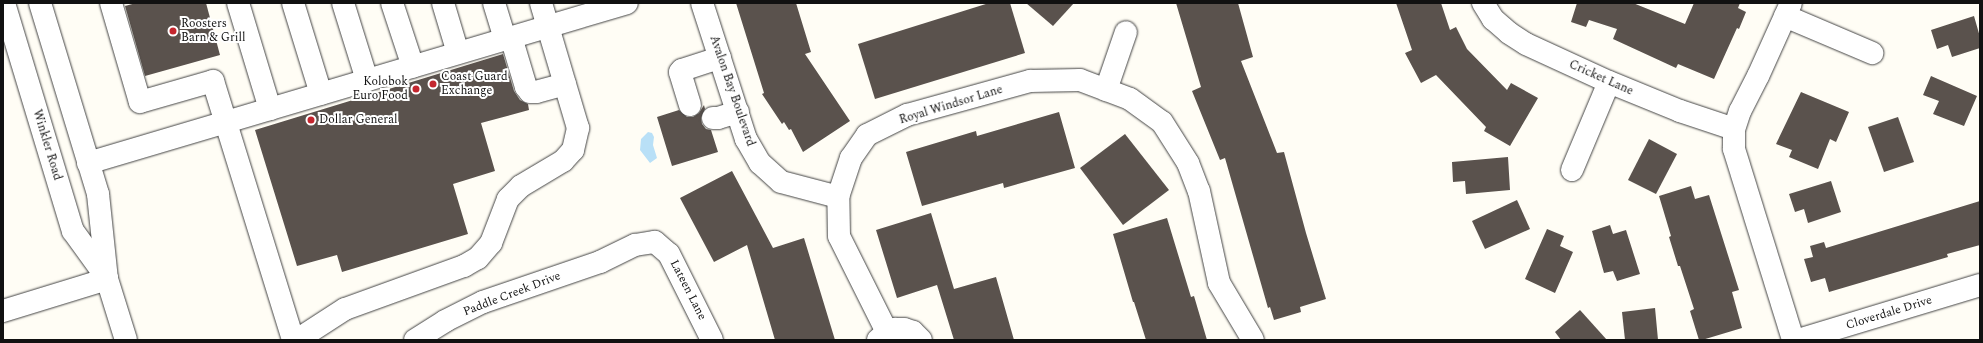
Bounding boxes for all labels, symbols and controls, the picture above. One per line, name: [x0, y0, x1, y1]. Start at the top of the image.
place label: Roosters Barn & Grill: [181, 17, 246, 45]
marker: Roosters Barn & Grill: [168, 26, 178, 36]
street label: Avalon Bay Boulevard: [706, 34, 758, 148]
street label: Cricket Lane: [1567, 57, 1635, 99]
place label: Coast Guard Exchange: [441, 70, 508, 98]
place label: Kolobok Euro Food: [352, 75, 408, 103]
marker: Coast Guard Exchange: [428, 79, 438, 89]
street label: Royal Windsor Lane: [898, 82, 1004, 128]
marker: Kolobok Euro Food: [411, 84, 421, 94]
street label: Winkler Road: [29, 108, 65, 182]
place label: Dollar General: [319, 113, 398, 127]
marker: Dollar General: [306, 115, 316, 125]
street label: Lateen Lane: [667, 258, 709, 322]
street label: Paddle Creek Drive: [461, 269, 563, 319]
street label: Cloverdale Drive: [1844, 293, 1934, 333]

